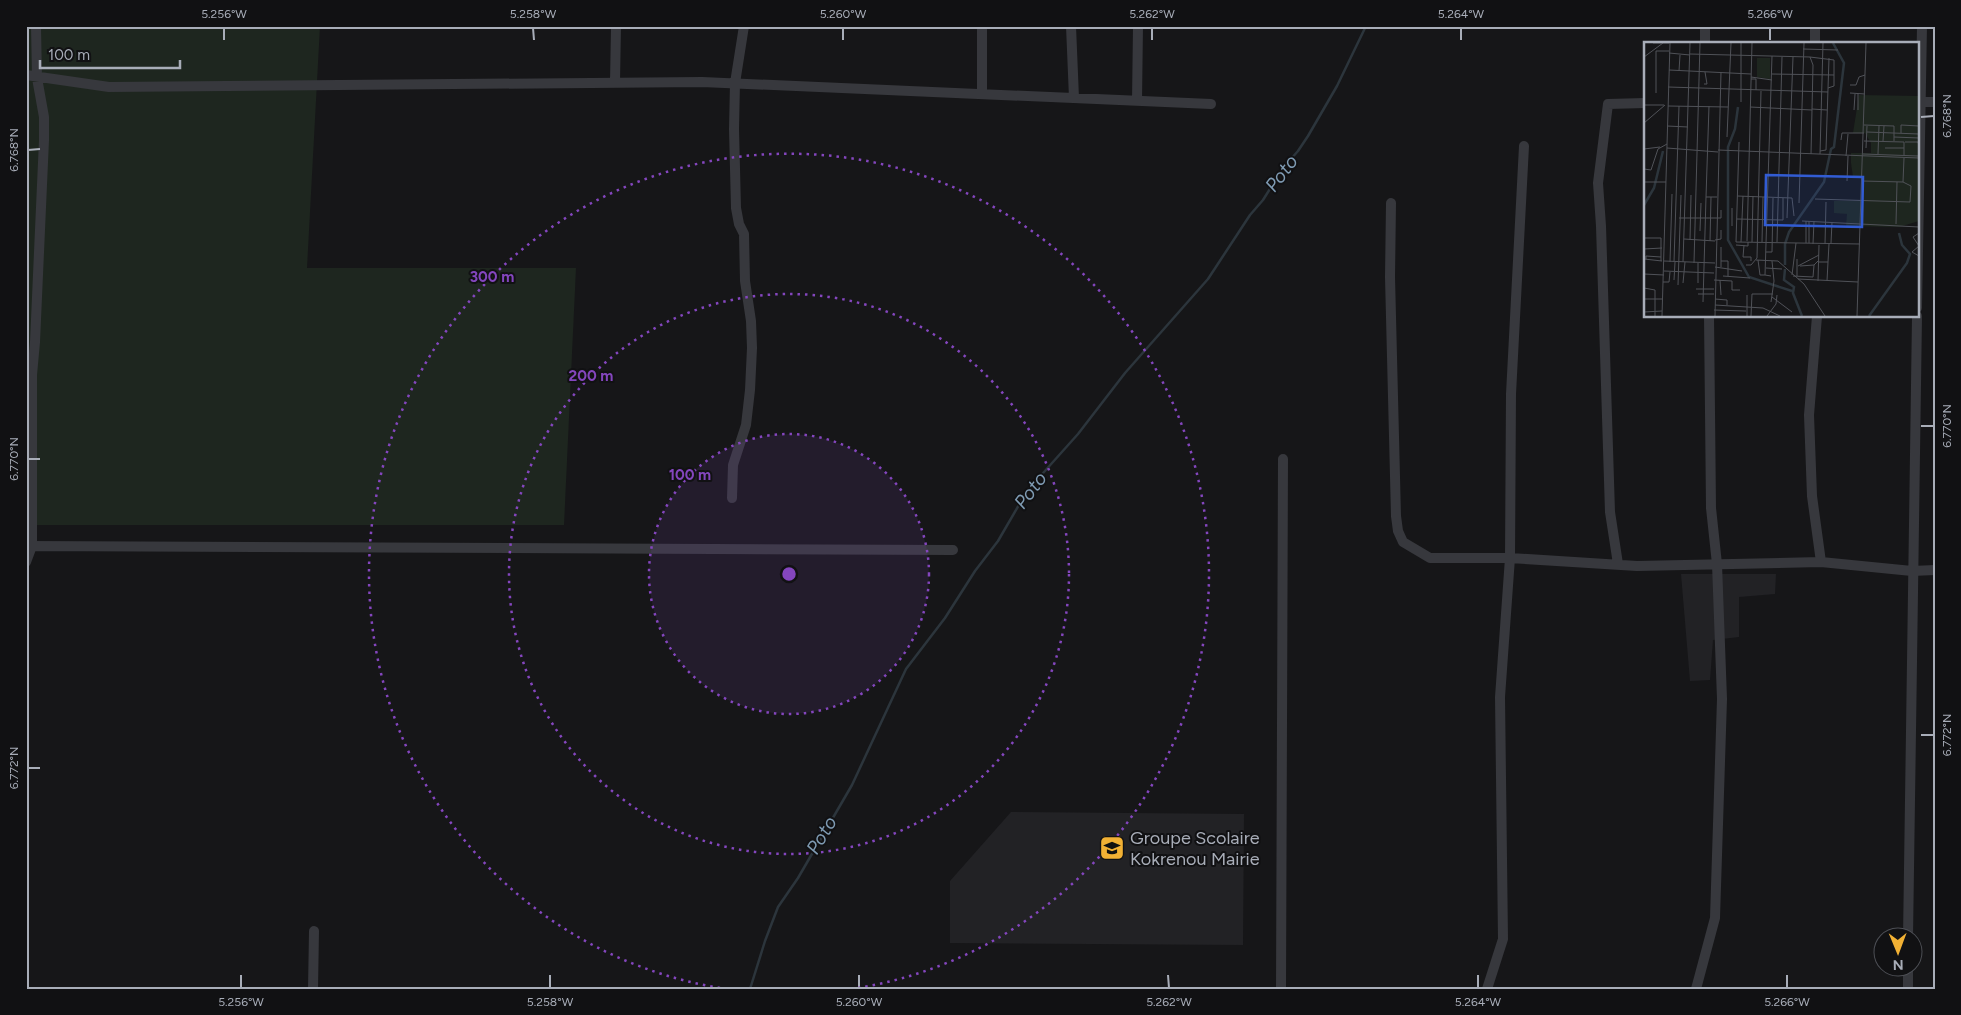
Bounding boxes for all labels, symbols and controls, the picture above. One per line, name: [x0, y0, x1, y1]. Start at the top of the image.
text: 5.256°W: [201, 7, 247, 21]
text: 5.258°W: [510, 7, 557, 21]
text: 5.260°W: [820, 7, 867, 21]
text: 5.262°W: [1129, 7, 1175, 21]
text: 5.264°W: [1438, 7, 1485, 21]
text: 5.266°W: [1747, 7, 1793, 21]
scale bar: [40, 38, 180, 70]
inset map: [1644, 42, 1918, 318]
text: 100 m: [48, 46, 90, 64]
text: 6.768°N: [1940, 94, 1954, 138]
text: 6.768°N: [7, 128, 21, 172]
water label: Poto: [1260, 150, 1303, 196]
text: 300 m: [470, 268, 514, 286]
text: 200 m: [569, 367, 613, 385]
text: 6.770°N: [1940, 404, 1954, 448]
text: 6.770°N: [7, 437, 21, 481]
text: 100 m: [669, 466, 711, 484]
water label: Poto: [1009, 467, 1052, 513]
centre of rings: [780, 565, 798, 583]
text: 6.772°N: [1940, 714, 1954, 756]
text: 6.772°N: [7, 747, 21, 789]
water label: Poto: [801, 812, 842, 858]
place label: Groupe Scolaire Kokrenou Mairie: [1130, 827, 1260, 870]
school or university icon: Groupe Scolaire Kokrenou Mairie: [1099, 835, 1125, 861]
north arrow: [1874, 928, 1924, 978]
text: N: [1893, 956, 1904, 973]
text: 5.256°W: [218, 995, 264, 1009]
text: 5.258°W: [527, 995, 574, 1009]
text: 5.260°W: [836, 995, 883, 1009]
text: 5.262°W: [1146, 995, 1192, 1009]
text: 5.264°W: [1455, 995, 1502, 1009]
text: 5.266°W: [1764, 995, 1810, 1009]

